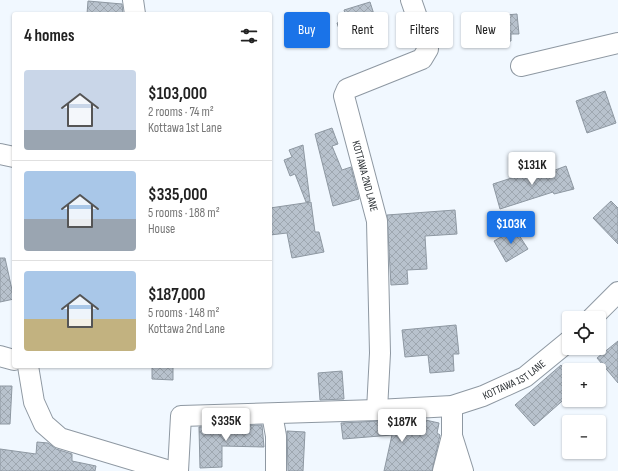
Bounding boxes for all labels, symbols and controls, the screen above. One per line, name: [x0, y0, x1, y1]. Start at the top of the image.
chip: Buy: [284, 12, 330, 48]
chip: Rent: [338, 12, 388, 48]
chip: Filters: [396, 12, 453, 48]
chip: New: [461, 12, 510, 48]
icon: filters: [238, 25, 260, 47]
text: 4 homes: [24, 26, 75, 46]
text: $103,000: [148, 84, 207, 104]
icon: home: [56, 86, 104, 134]
text: 2 rooms · 74 m²: [148, 104, 214, 120]
text: Kottawa 1st Lane: [148, 120, 222, 136]
street label: KOTTAWA 2ND LANE: [349, 139, 381, 213]
pin: $131K: [504, 152, 560, 186]
text: $131K: [517, 157, 547, 173]
text: $335,000: [148, 185, 207, 205]
icon: home: [56, 187, 104, 235]
text: 5 rooms · 188 m²: [148, 205, 220, 221]
pin: $103K: [483, 211, 539, 245]
text: $103K: [496, 216, 526, 232]
text: House: [148, 221, 175, 237]
text: $187,000: [148, 285, 205, 305]
icon: home: [56, 287, 104, 335]
text: 5 rooms · 148 m²: [148, 305, 220, 321]
map controls: [562, 311, 606, 459]
button: locate: [562, 311, 606, 355]
text: Kottawa 2nd Lane: [148, 321, 225, 337]
street label: KOTTAWA 1ST LANE: [480, 357, 548, 402]
button: +: [562, 363, 606, 407]
pin: $335K: [198, 408, 254, 442]
pin: $187K: [374, 409, 430, 443]
text: $335K: [211, 413, 241, 429]
text: $187K: [387, 414, 417, 430]
button: −: [562, 415, 606, 459]

